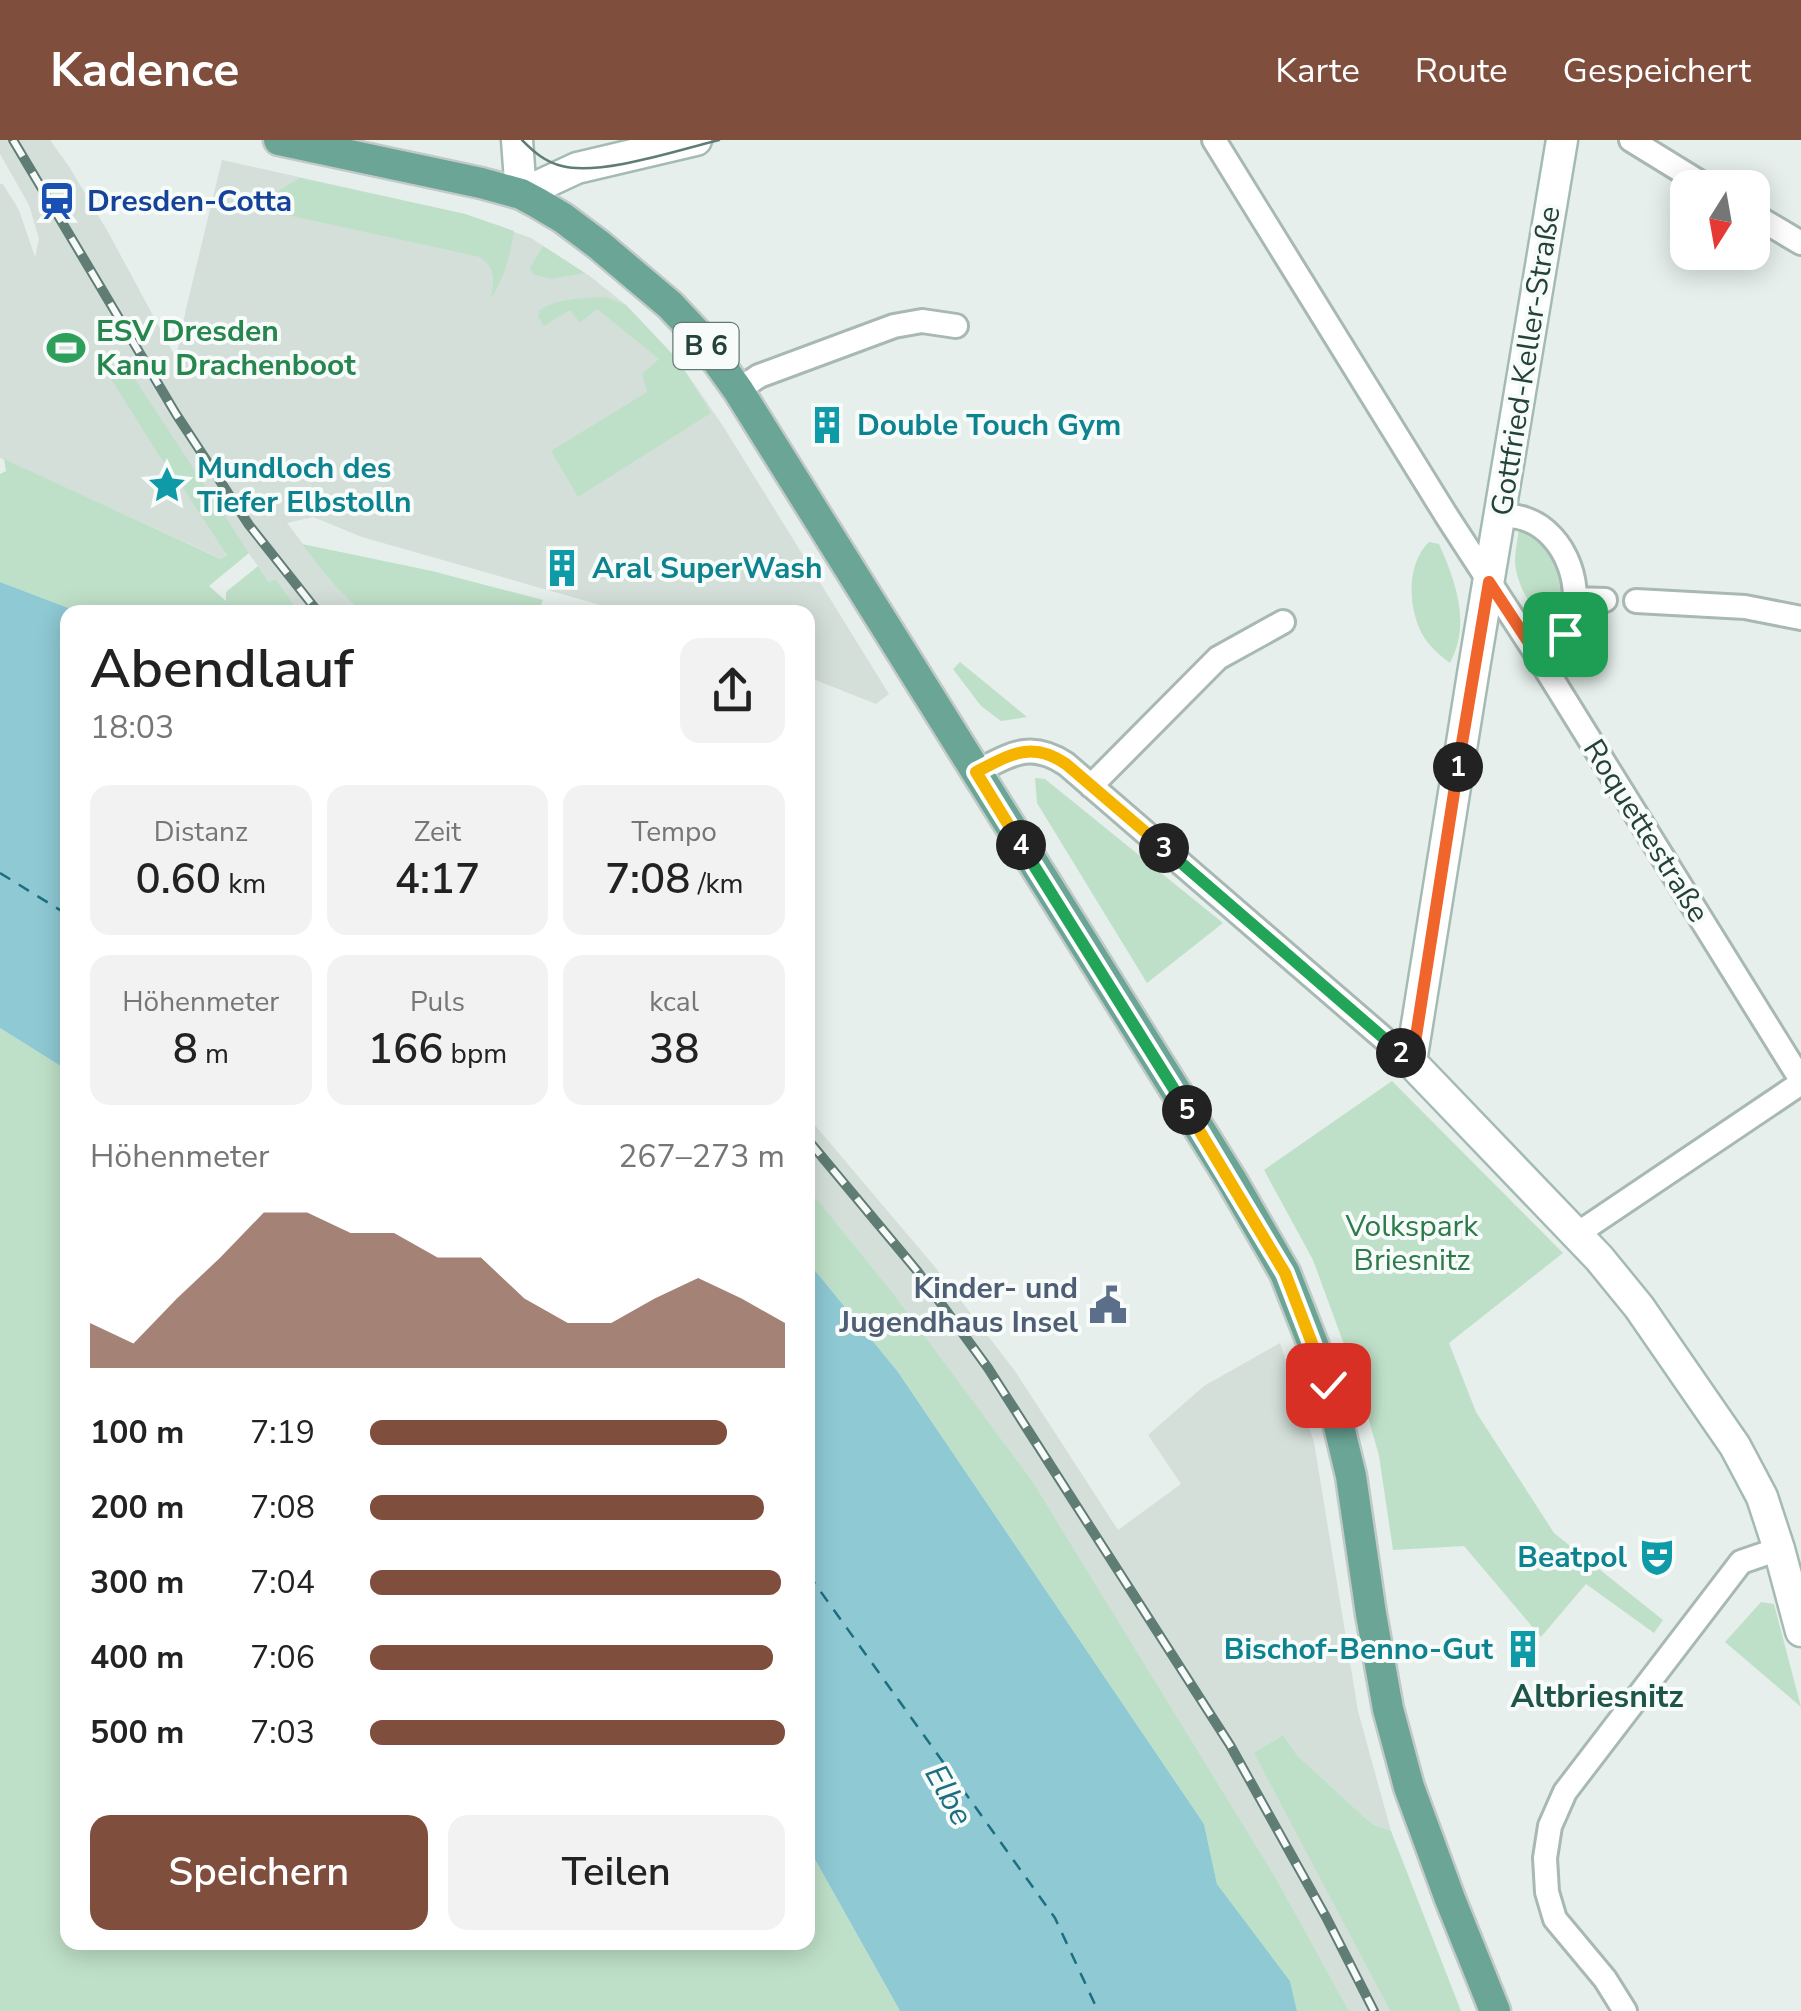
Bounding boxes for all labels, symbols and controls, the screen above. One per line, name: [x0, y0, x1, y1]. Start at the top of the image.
text: Kadence: [50, 37, 239, 103]
text: Karte: [1275, 47, 1360, 94]
text: Route: [1415, 47, 1508, 94]
text: Gespeichert: [1563, 47, 1751, 94]
north arrow: [1670, 170, 1770, 270]
map controls: [1670, 170, 1770, 270]
station icon: Dresden-Cotta: [36, 180, 78, 222]
place label: Dresden-Cotta: [87, 181, 292, 222]
street label: Gottfried-Keller-Straße: [1481, 203, 1571, 519]
place label: ESV Dresden Kanu Drachenboot: [96, 311, 356, 386]
road number: B 6: [674, 323, 738, 369]
sports icon: ESV Dresden Kanu Drachenboot: [45, 327, 87, 369]
building icon: Double Touch Gym: [806, 404, 848, 446]
place label: Double Touch Gym: [857, 405, 1121, 446]
place label: Mundloch des Tiefer Elbstolln: [197, 448, 411, 523]
place icon: Mundloch des Tiefer Elbstolln: [146, 464, 188, 506]
building icon: Aral SuperWash: [541, 547, 583, 589]
place label: Aral SuperWash: [592, 548, 823, 589]
pin: [1523, 592, 1608, 677]
icon: arrive: [1538, 607, 1593, 662]
text: Abendlauf: [90, 631, 353, 706]
button: share: [680, 638, 785, 743]
text: 18:03: [90, 706, 174, 749]
street label: Roquettestraße: [1573, 732, 1719, 930]
pin: 1: [1433, 742, 1483, 792]
text: 1: [1450, 748, 1466, 786]
text: Distanz: [154, 813, 248, 851]
text: Zeit: [414, 813, 461, 851]
text: Tempo: [631, 813, 717, 851]
pin: 4: [996, 820, 1046, 870]
pin: 3: [1139, 823, 1189, 873]
text: 4: [1013, 826, 1029, 864]
text: 3: [1156, 829, 1172, 867]
text: 0.60: [135, 851, 221, 908]
text: 4:17: [395, 851, 480, 908]
text: 7:08: [605, 851, 690, 908]
text: km: [221, 865, 266, 903]
text: /km: [690, 865, 743, 903]
text: Höhenmeter: [122, 983, 279, 1021]
text: Puls: [410, 983, 465, 1021]
text: kcal: [649, 983, 699, 1021]
text: 8: [173, 1021, 198, 1078]
text: 166: [368, 1021, 443, 1078]
text: 38: [649, 1021, 699, 1078]
pin: 2: [1376, 1028, 1426, 1078]
text: 2: [1393, 1034, 1409, 1072]
text: m: [198, 1035, 229, 1073]
text: bpm: [443, 1035, 507, 1073]
pin: 5: [1162, 1085, 1212, 1135]
text: 5: [1179, 1091, 1195, 1129]
text: Höhenmeter: [90, 1135, 269, 1178]
text: 267–273 m: [618, 1135, 785, 1178]
park label: Volkspark Briesnitz: [1345, 1206, 1479, 1281]
place label: Kinder- und Jugendhaus Insel: [839, 1268, 1078, 1343]
public building icon: Kinder- und Jugendhaus Insel: [1087, 1284, 1129, 1326]
pin: [1286, 1343, 1371, 1428]
icon: check: [1301, 1358, 1356, 1413]
text: 100 m: [90, 1411, 184, 1454]
text: 7:19: [250, 1411, 315, 1454]
text: 200 m: [90, 1486, 184, 1529]
text: 7:08: [250, 1486, 315, 1529]
theatre icon: Beatpol: [1636, 1536, 1678, 1578]
place label: Beatpol: [1517, 1537, 1627, 1578]
text: 300 m: [90, 1561, 184, 1604]
text: 7:04: [250, 1561, 315, 1604]
building icon: Bischof-Benno-Gut: [1502, 1628, 1544, 1670]
place label: Bischof-Benno-Gut: [1224, 1629, 1493, 1670]
text: 400 m: [90, 1636, 184, 1679]
text: 7:06: [250, 1636, 315, 1679]
district label: Altbriesnitz: [1510, 1675, 1684, 1718]
text: 500 m: [90, 1711, 184, 1754]
text: 7:03: [250, 1711, 315, 1754]
water label: Elbe: [915, 1757, 983, 1833]
button: Speichern: [90, 1815, 428, 1930]
button: Teilen: [448, 1815, 785, 1930]

